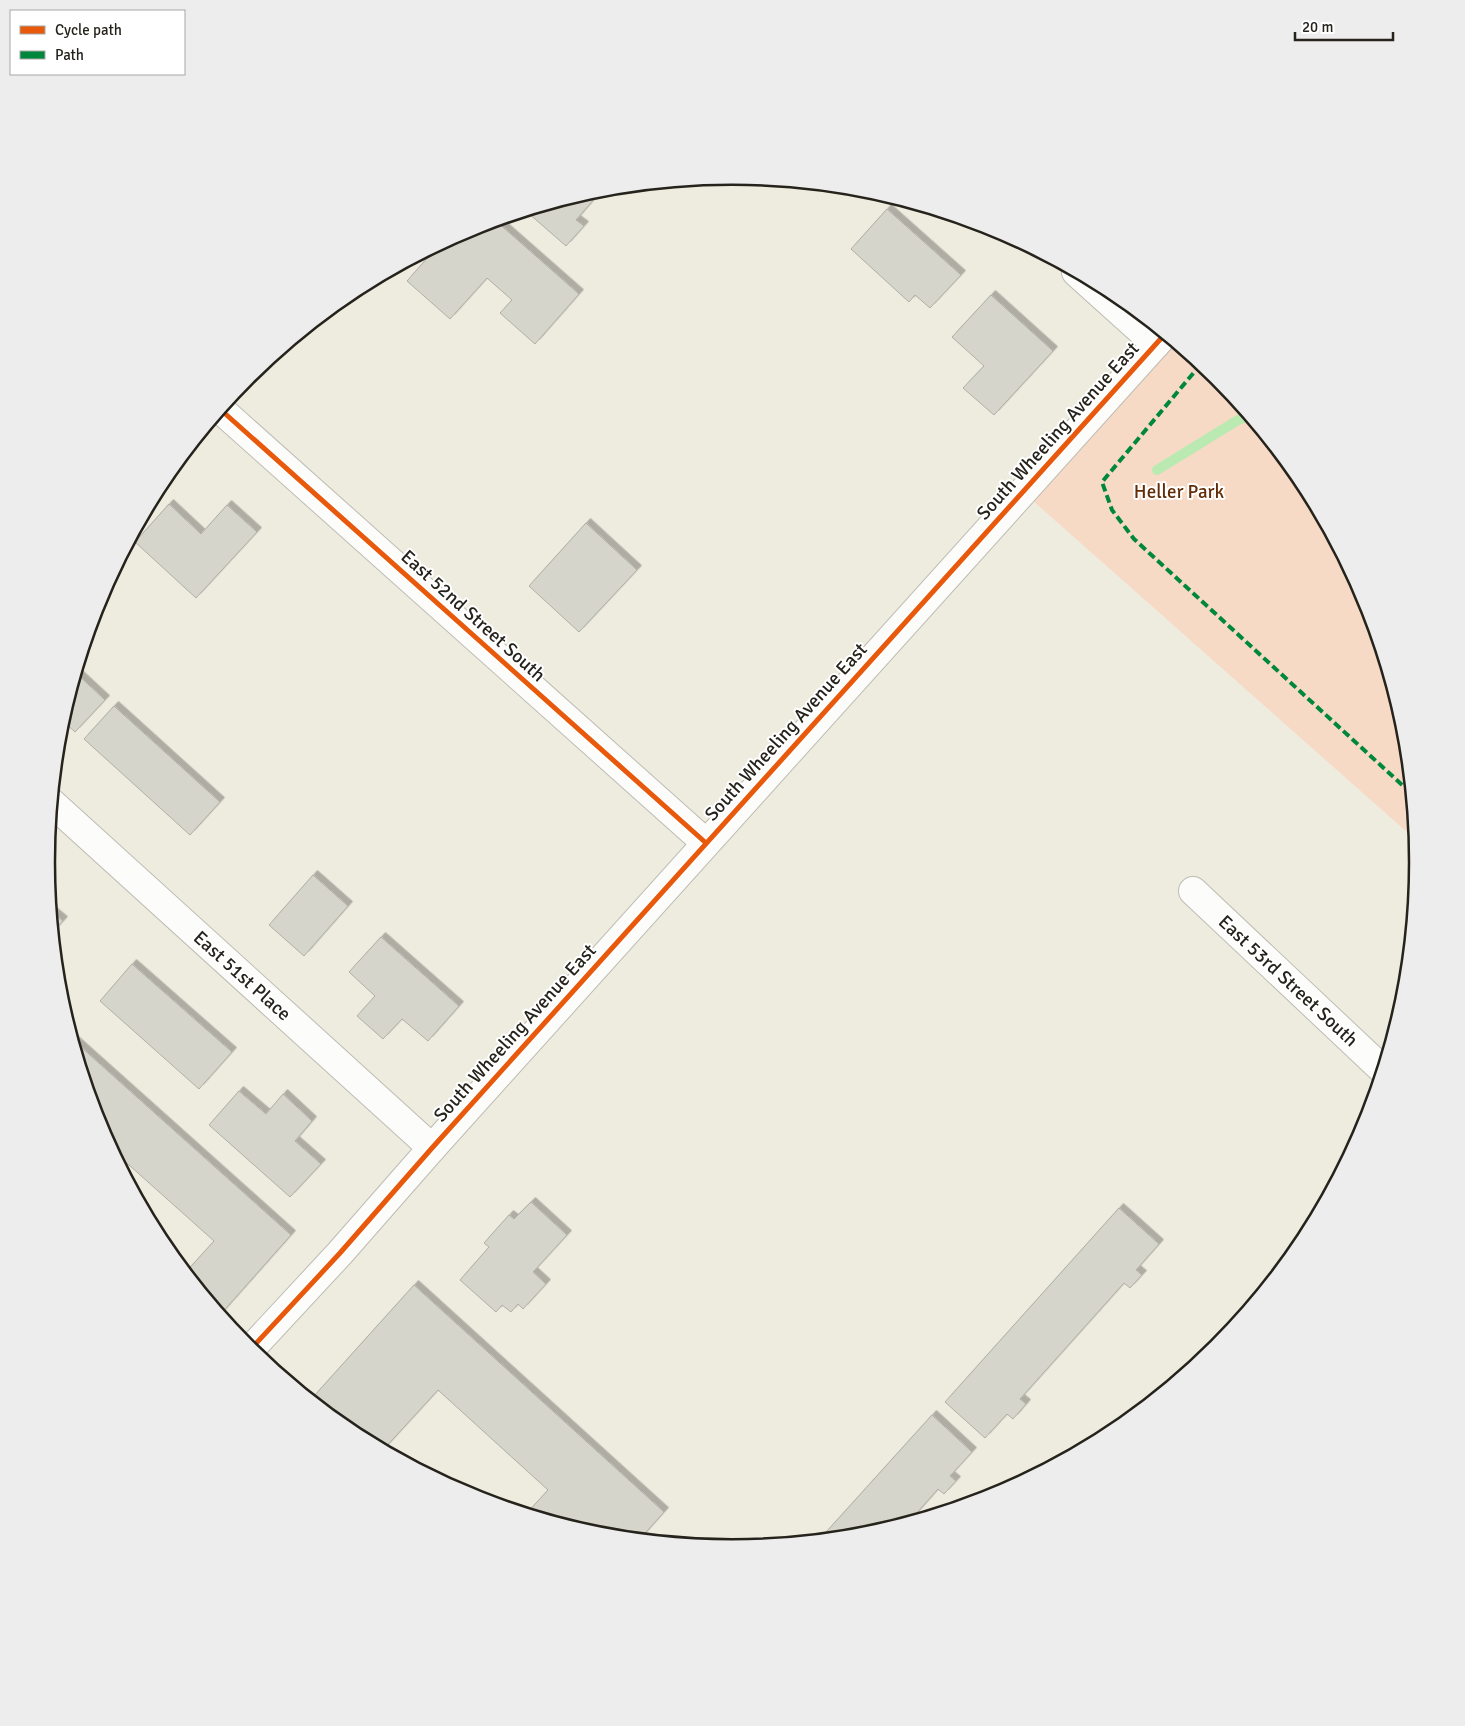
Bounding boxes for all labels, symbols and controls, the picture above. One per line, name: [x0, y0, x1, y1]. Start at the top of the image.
legend: [10, 10, 185, 75]
scale bar: [1295, 10, 1392, 42]
text: 20 m: [1302, 18, 1333, 36]
text: Cycle path: [55, 21, 122, 39]
text: Path: [55, 46, 84, 64]
street label: South Wheeling Avenue East: [972, 337, 1145, 525]
park label: Heller Park: [1134, 480, 1225, 504]
street label: East 52nd Street South: [396, 545, 550, 687]
street label: South Wheeling Avenue East: [700, 638, 873, 826]
street label: East 53rd Street South: [1213, 910, 1363, 1052]
street label: East 51st Place: [188, 926, 296, 1026]
street label: South Wheeling Avenue East: [429, 939, 602, 1127]

